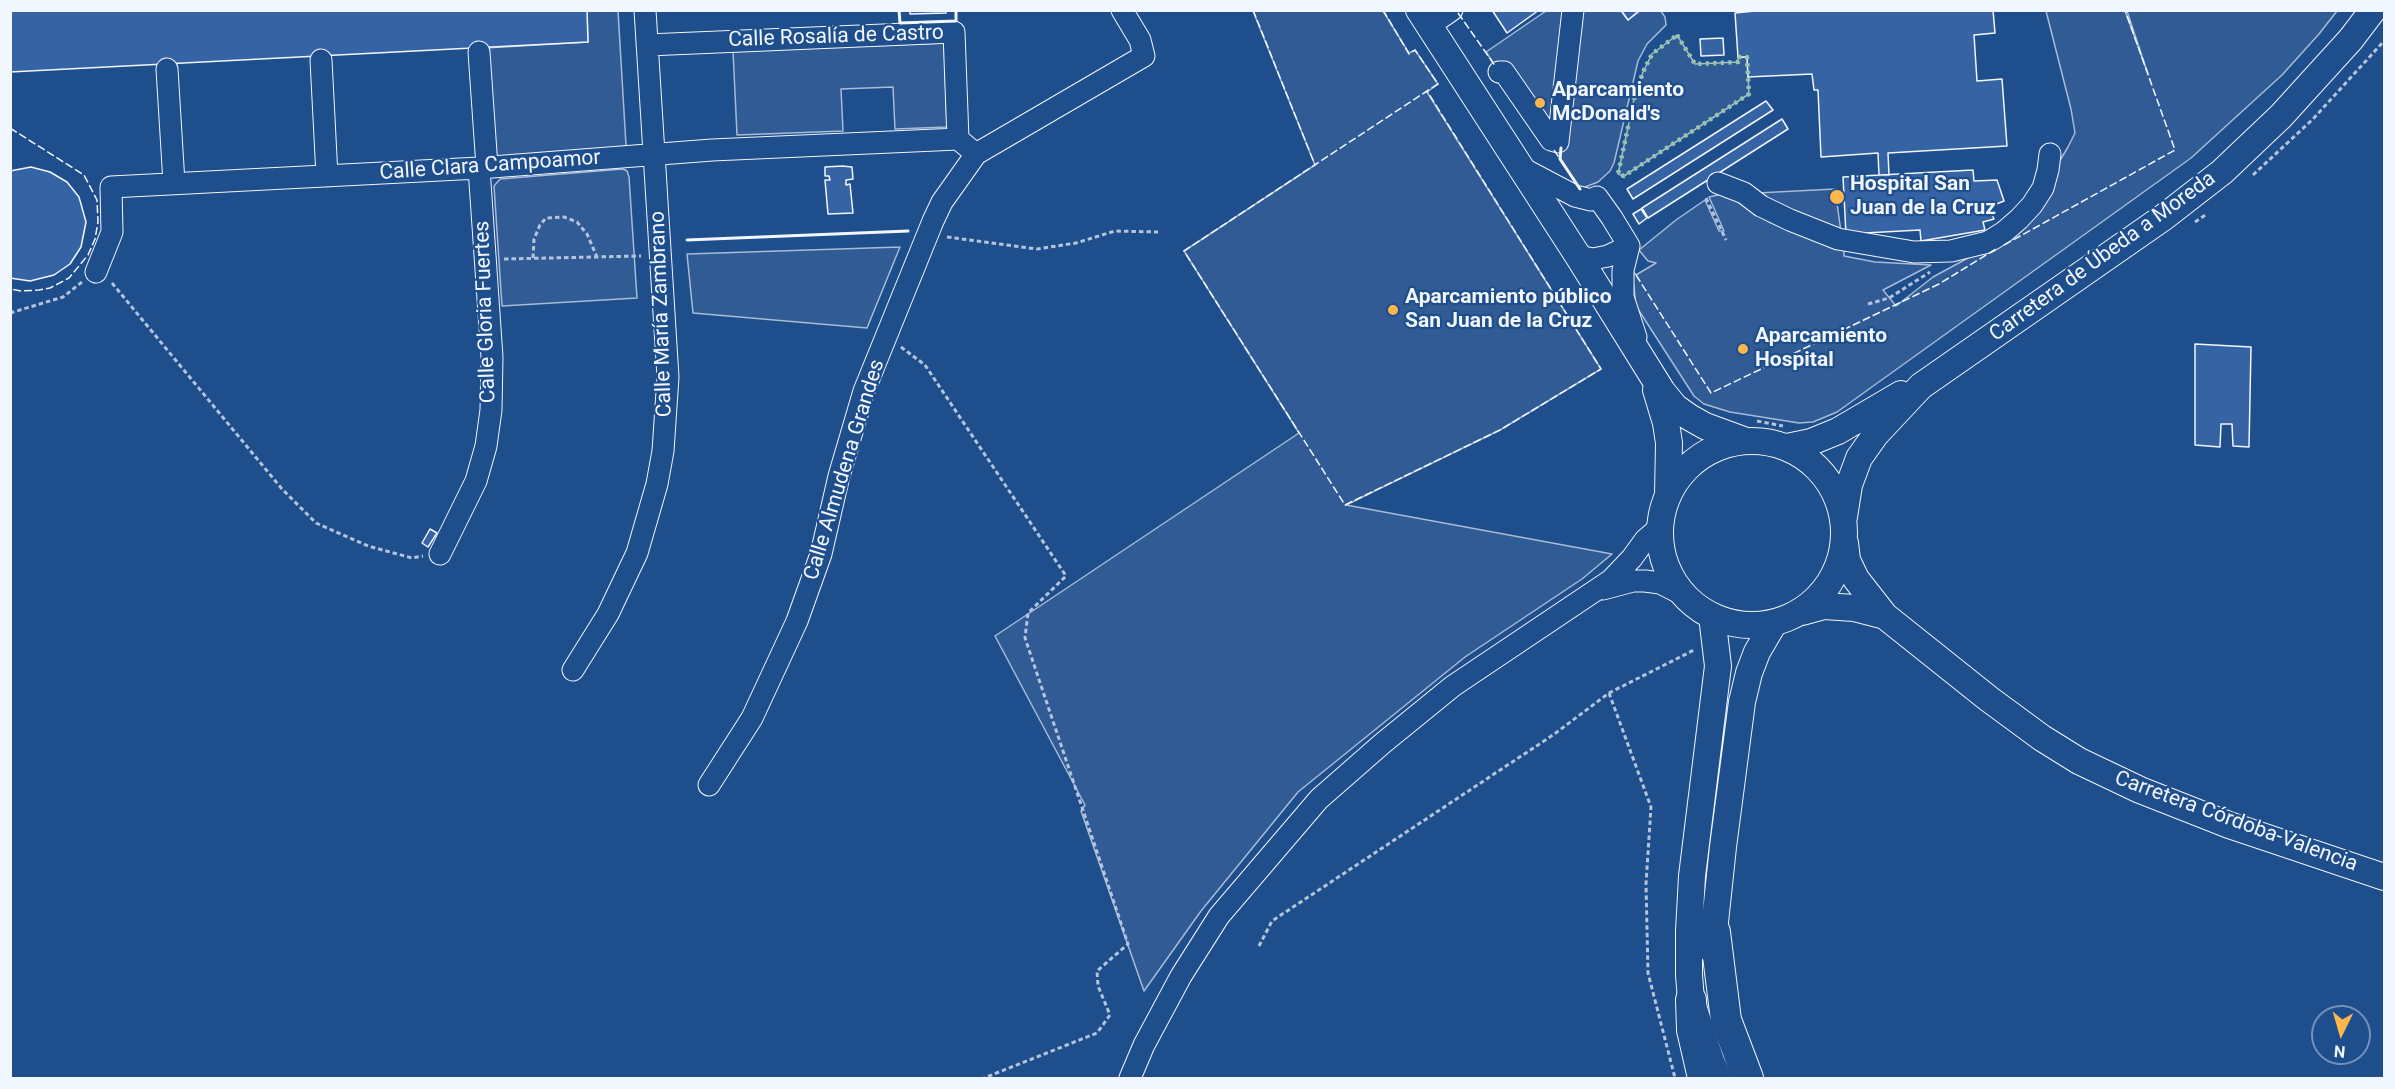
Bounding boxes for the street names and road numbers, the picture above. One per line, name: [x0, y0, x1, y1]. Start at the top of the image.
street label: Calle Rosalía de Castro: [728, 21, 944, 53]
street label: Calle Clara Campoamor: [379, 146, 601, 186]
street label: Carretera de Úbeda a Moreda: [1985, 167, 2221, 347]
street label: Calle María Zambrano: [646, 210, 678, 418]
street label: Calle Gloria Fuertes: [470, 220, 502, 404]
street label: Calle Almudena Grandes: [799, 357, 891, 583]
street label: Carretera Córdoba-Valencia: [2111, 766, 2361, 878]

